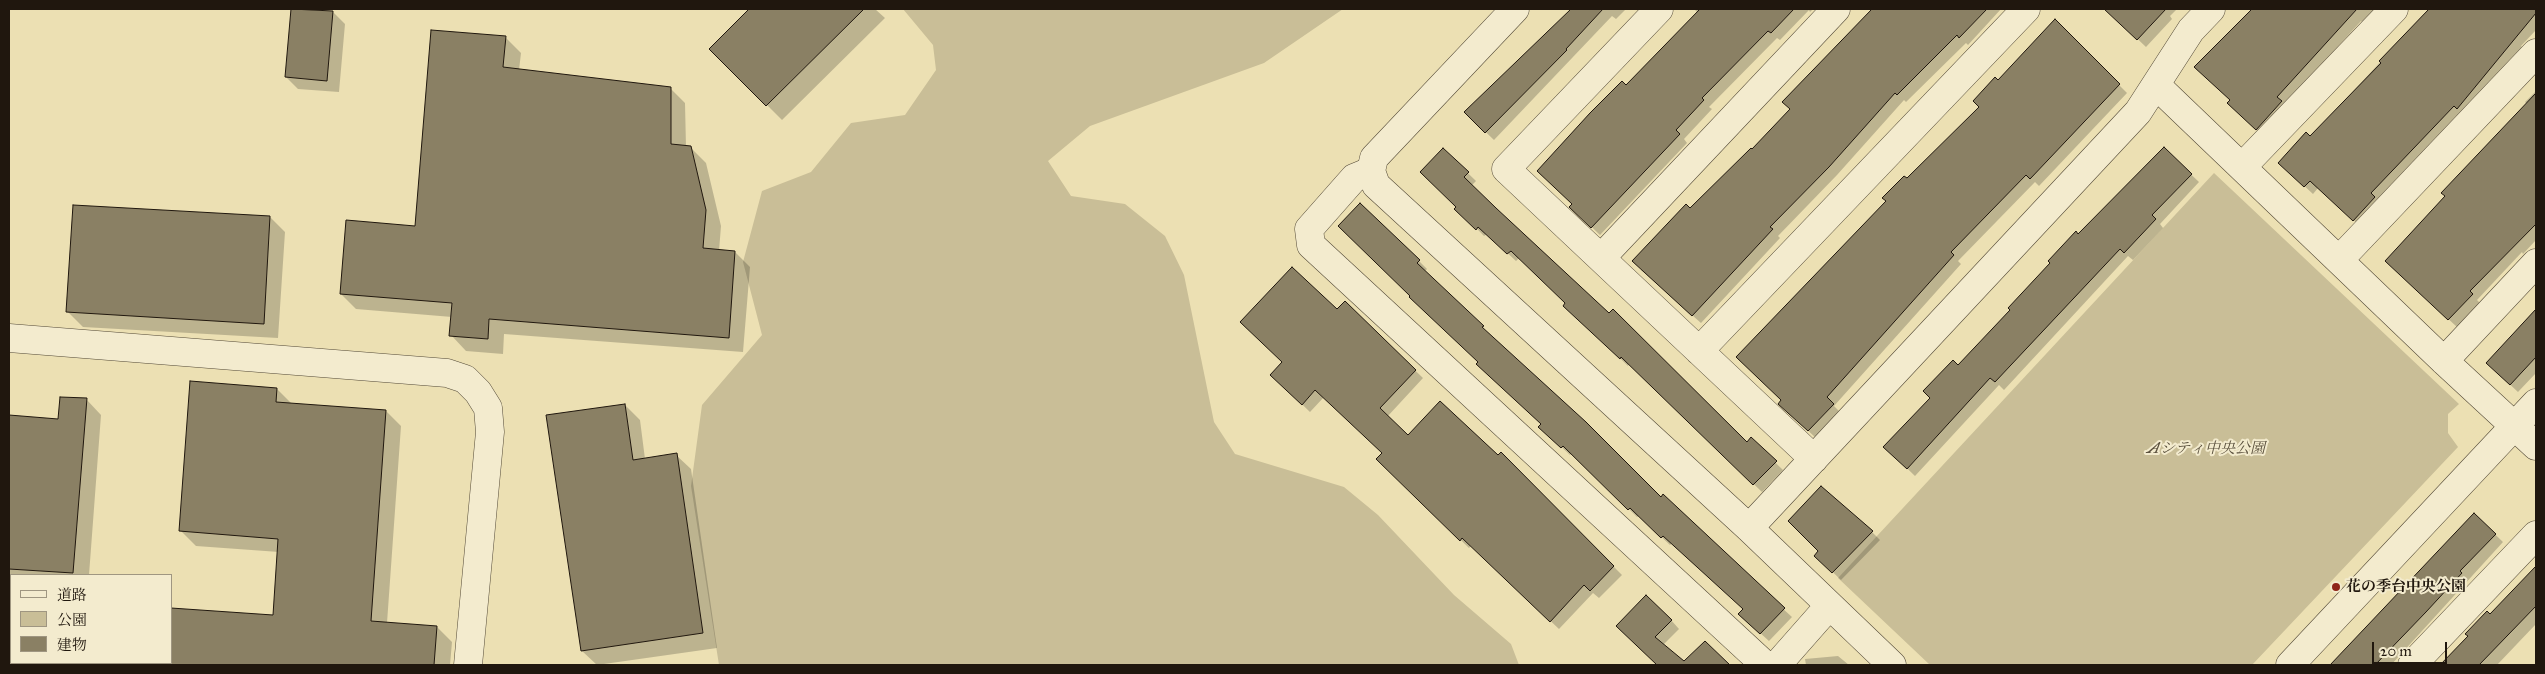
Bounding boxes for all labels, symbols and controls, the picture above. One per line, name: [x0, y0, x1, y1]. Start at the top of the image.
park label: Aシティ中央公園: [2147, 440, 2265, 458]
legend: [10, 574, 172, 664]
place label: 花の季台中央公園: [2346, 578, 2466, 596]
marker: 花の季台中央公園: [2330, 581, 2342, 593]
text: 道路: [57, 586, 87, 604]
text: 公園: [57, 611, 87, 629]
scale bar: [2375, 632, 2450, 664]
text: 建物: [57, 636, 87, 654]
text: 20 m: [2380, 642, 2412, 660]

